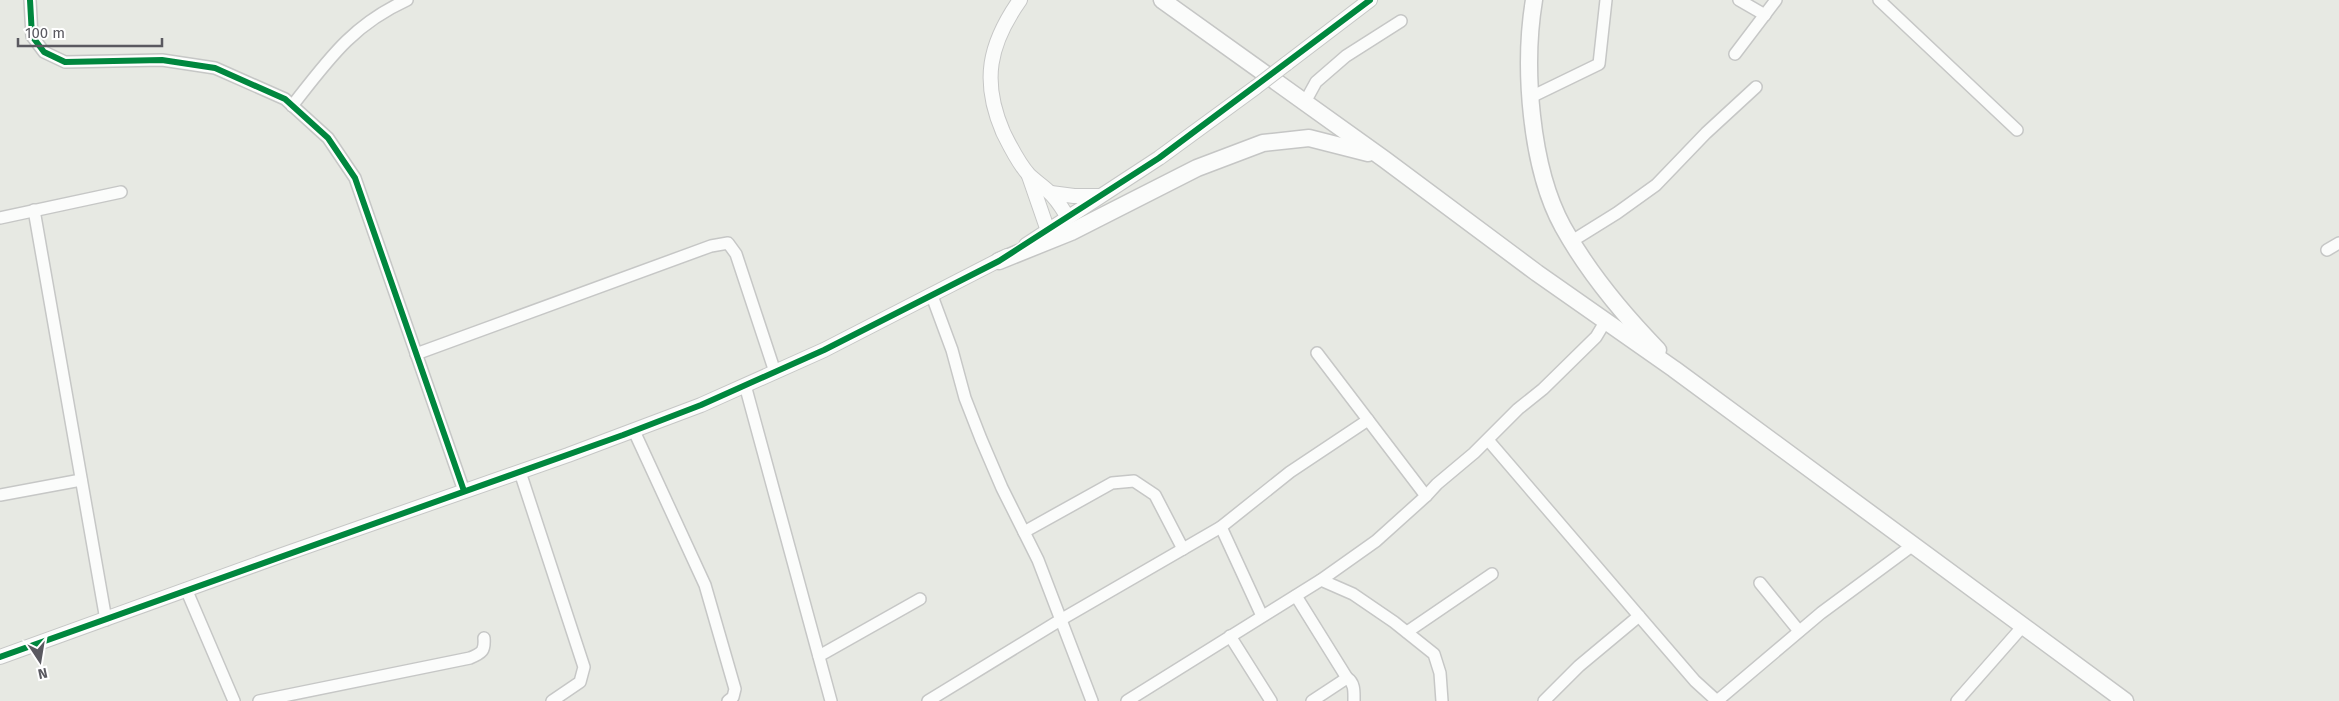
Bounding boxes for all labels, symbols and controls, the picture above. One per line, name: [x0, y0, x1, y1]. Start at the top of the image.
scale bar: [18, 15, 161, 47]
text: 100 m: [25, 24, 65, 42]
north arrow: [15, 636, 65, 686]
text: N: [36, 664, 49, 683]

